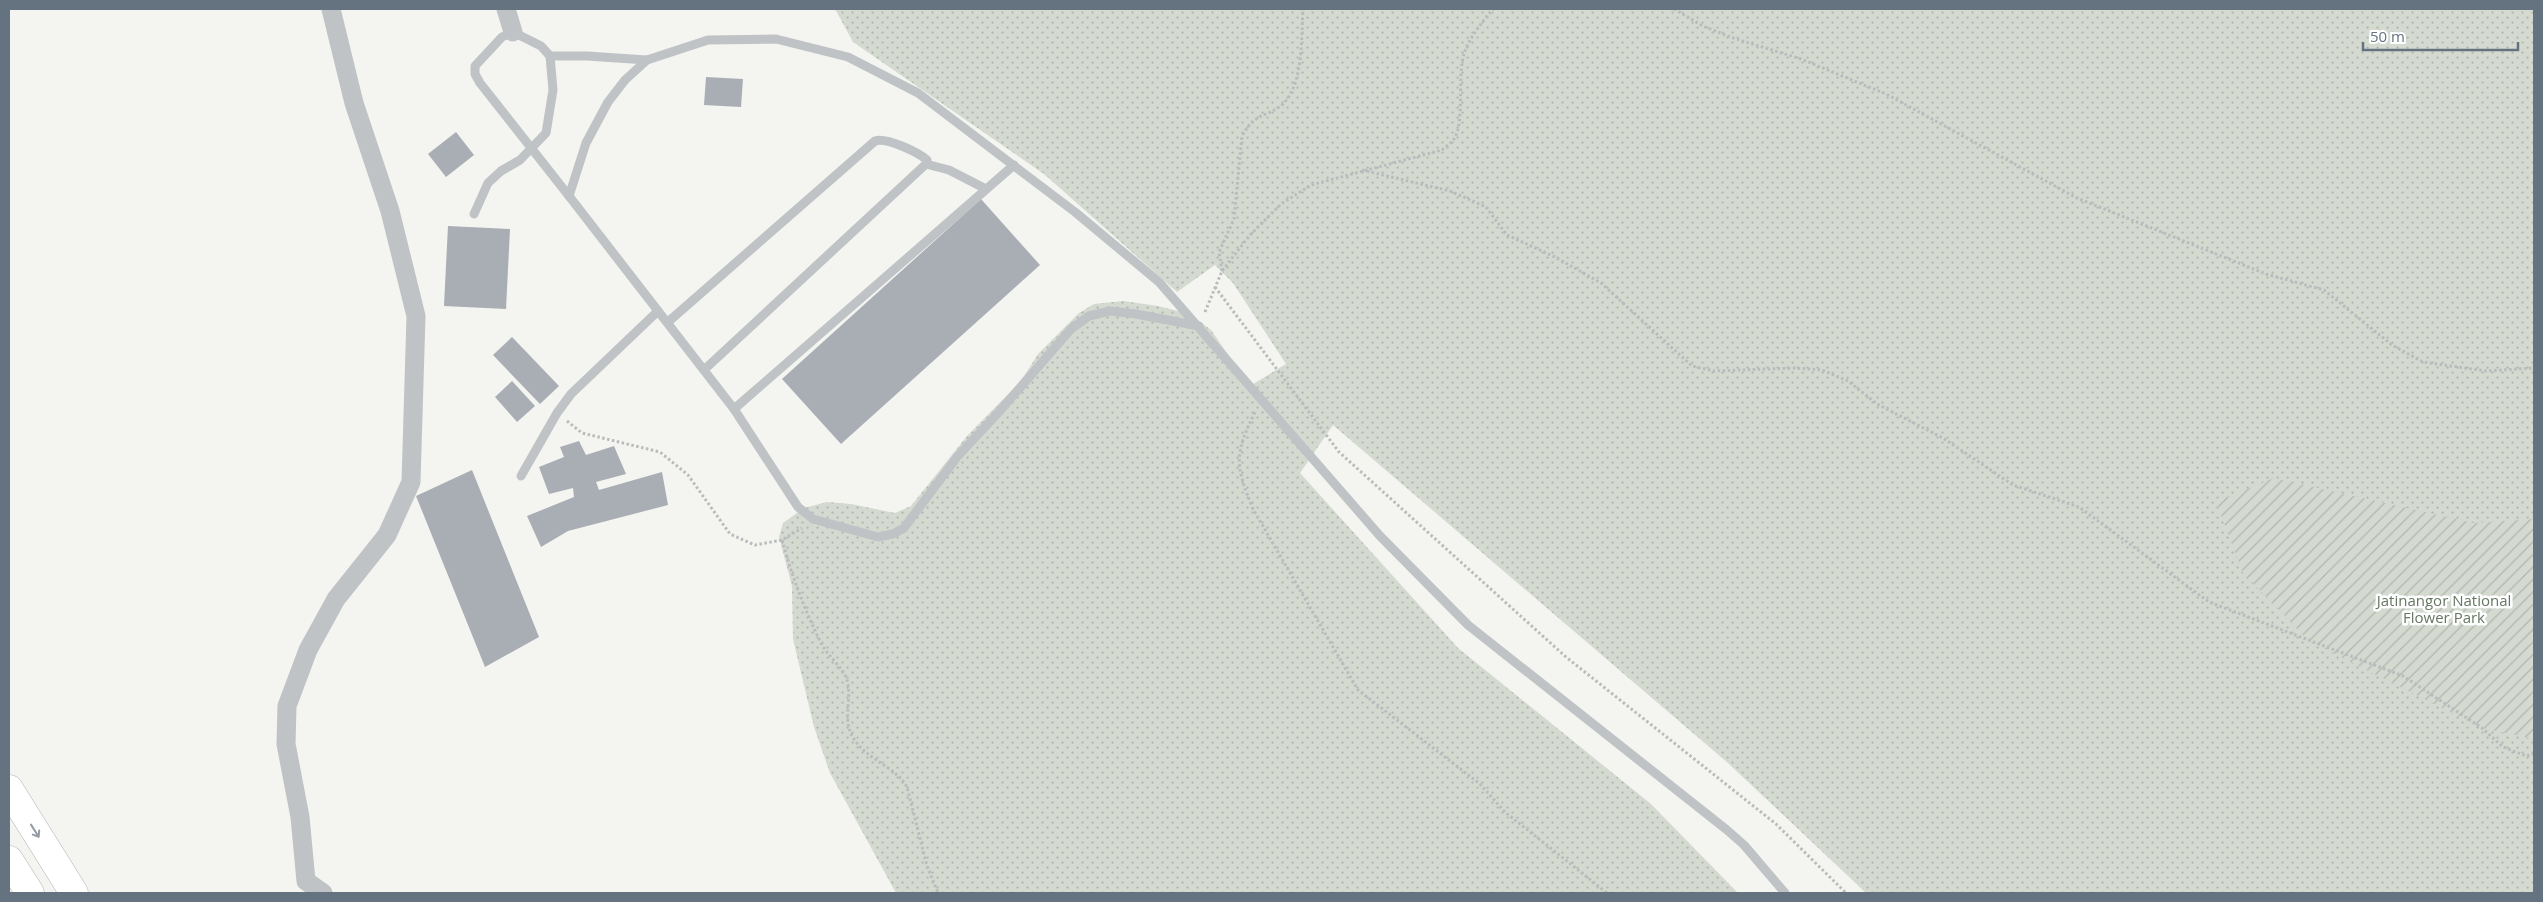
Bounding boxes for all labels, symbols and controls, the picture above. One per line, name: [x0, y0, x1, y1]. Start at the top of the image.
scale bar: [2363, 20, 2518, 52]
text: 50 m: [2370, 26, 2405, 46]
park label: Jatinangor National Flower Park: [2375, 590, 2511, 627]
one-way arrow: [30, 823, 40, 837]

